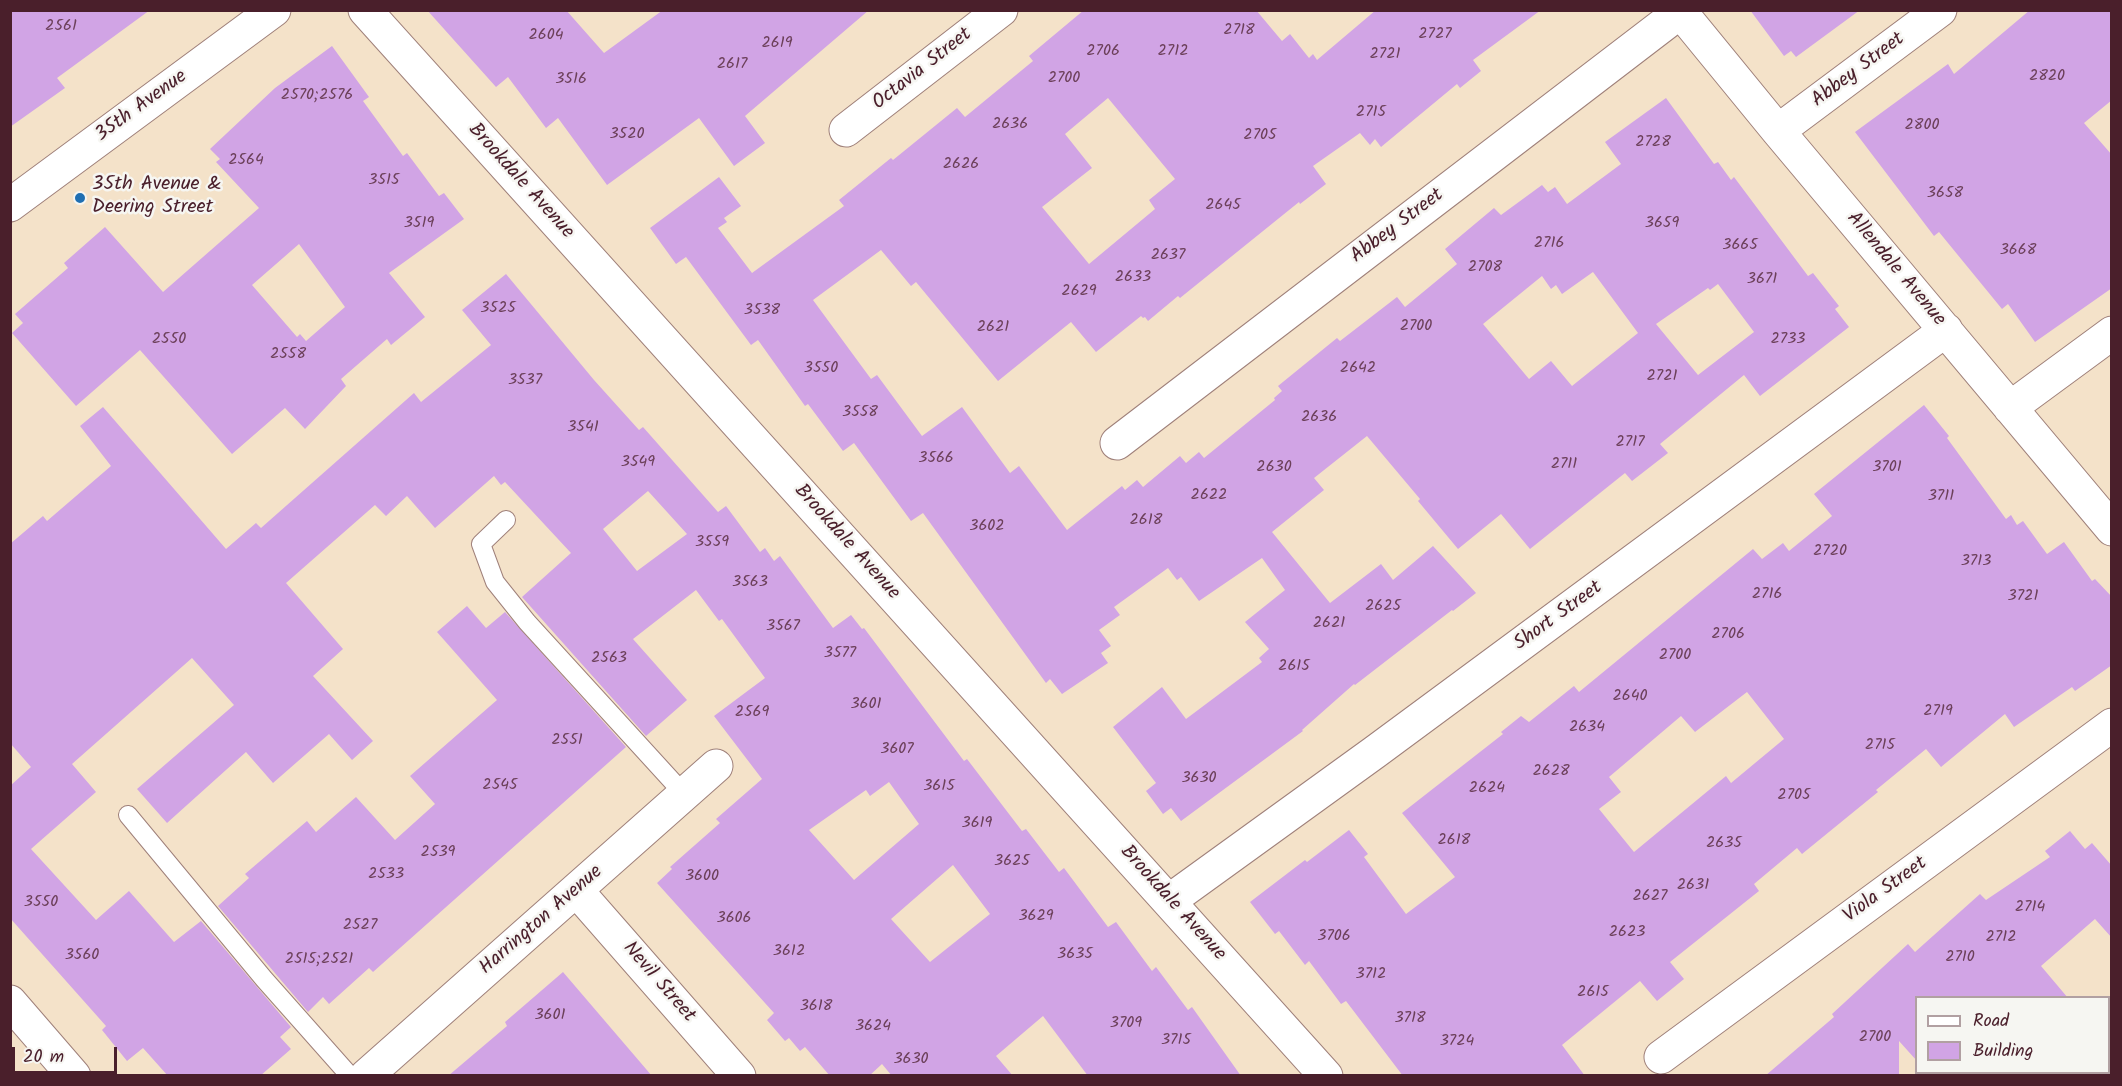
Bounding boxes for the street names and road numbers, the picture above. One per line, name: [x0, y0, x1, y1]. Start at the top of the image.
street label: Octavia Street: [868, 24, 978, 116]
street label: Abbey Street: [1808, 28, 1910, 114]
street label: 35th Avenue: [91, 66, 193, 148]
street label: Brookdale Avenue: [462, 119, 578, 245]
street label: Abbey Street: [1347, 184, 1449, 270]
street label: Allendale Avenue: [1840, 208, 1950, 332]
street label: Brookdale Avenue: [788, 480, 904, 606]
street label: Short Street: [1510, 577, 1608, 657]
street label: Brookdale Avenue: [1114, 841, 1230, 967]
street label: Viola Street: [1840, 853, 1932, 929]
street label: Harrington Avenue: [476, 861, 608, 981]
street label: Nevil Street: [616, 938, 700, 1028]

